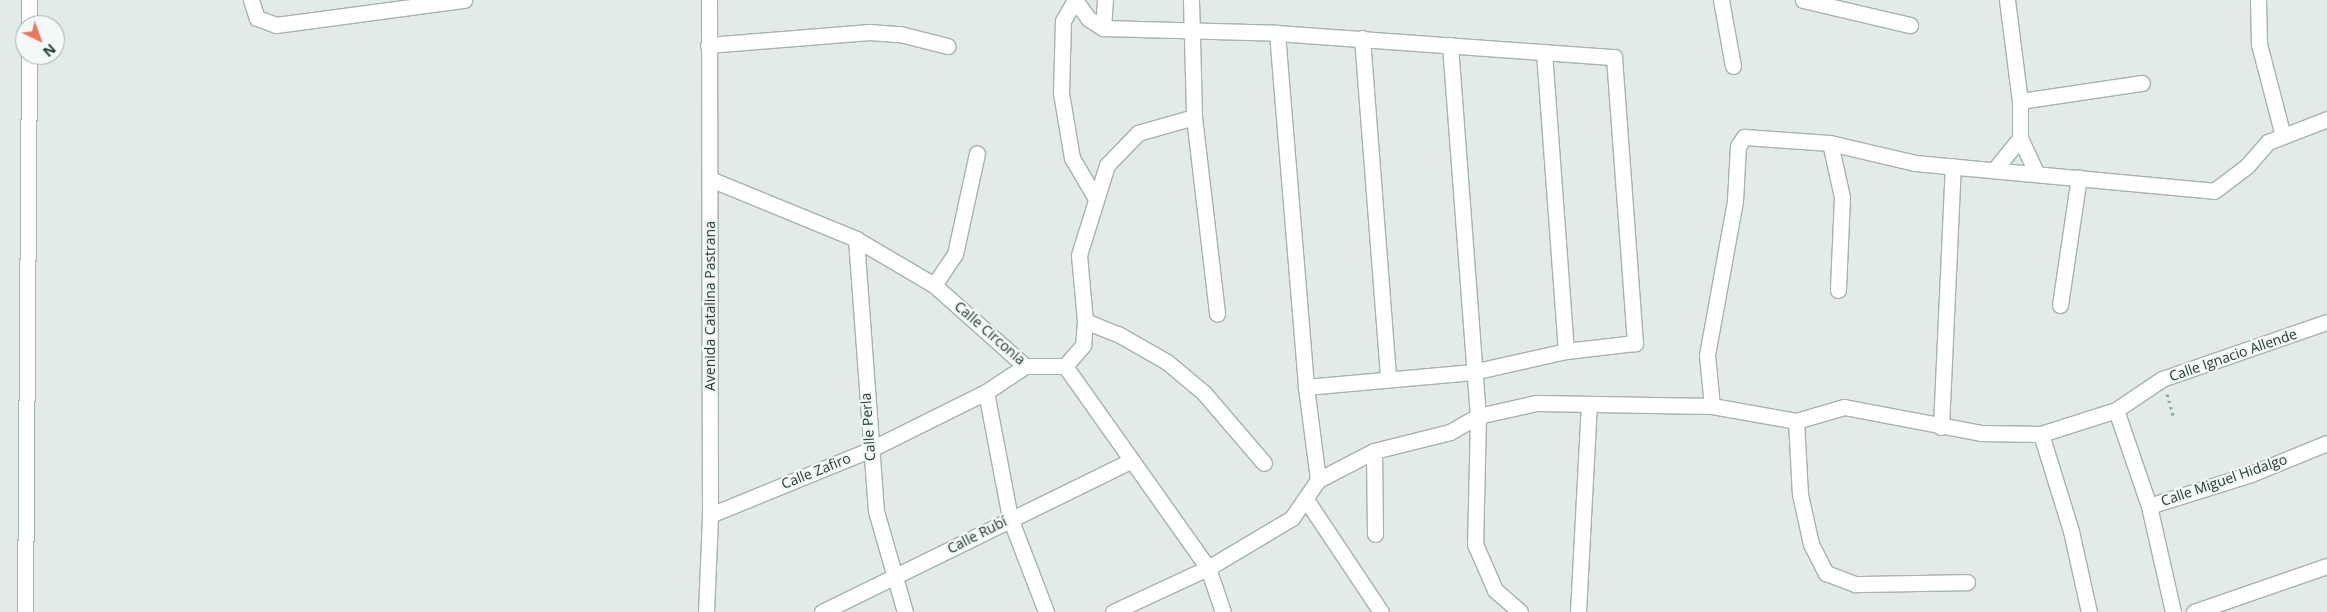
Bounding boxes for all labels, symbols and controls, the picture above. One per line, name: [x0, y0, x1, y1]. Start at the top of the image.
north arrow: [15, 15, 65, 65]
text: N: [39, 40, 60, 62]
street label: Avenida Catalina Pastrana: [702, 221, 718, 391]
street label: Calle Circonia: [951, 298, 1029, 368]
street label: Calle Ignacio Allende: [2167, 325, 2299, 385]
street label: Calle Perla: [857, 392, 879, 462]
street label: Calle Zafiro: [779, 449, 853, 493]
street label: Calle Miguel Hidalgo: [2159, 451, 2289, 509]
street label: Calle Rubí: [944, 513, 1010, 557]

